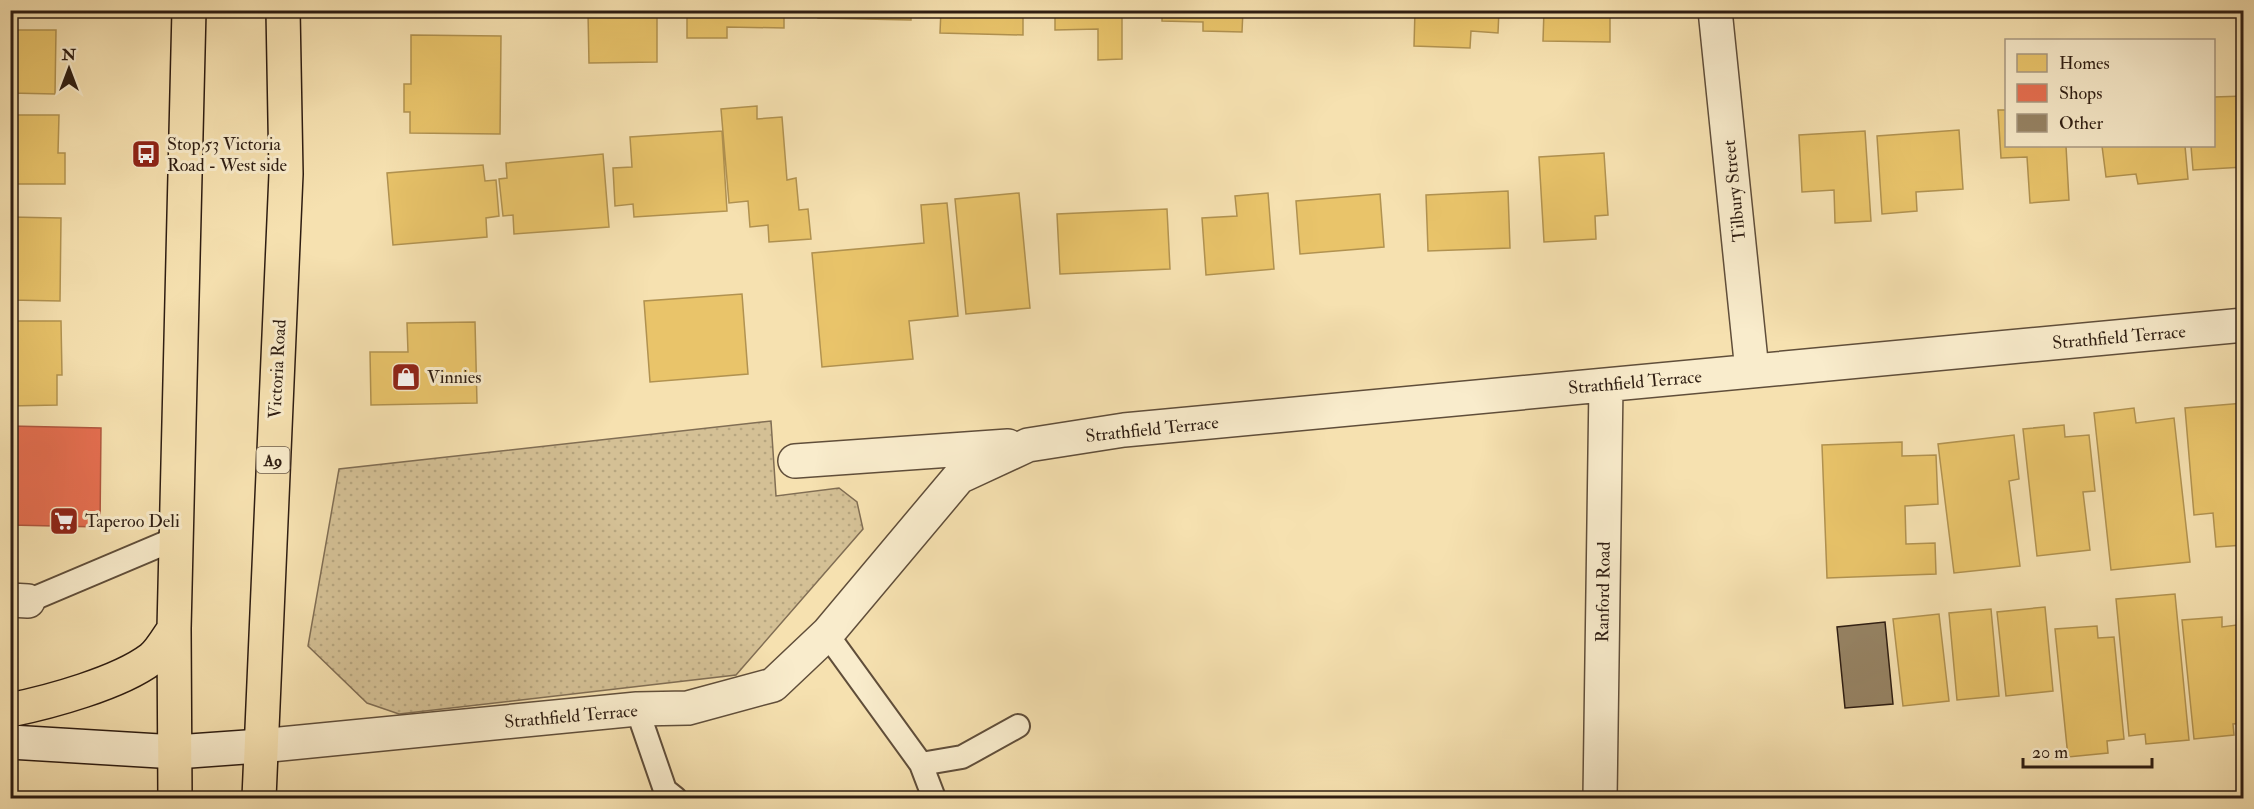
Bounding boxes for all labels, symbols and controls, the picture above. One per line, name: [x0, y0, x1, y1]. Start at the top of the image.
north arrow: [39, 39, 99, 99]
legend: [2005, 39, 2215, 147]
text: N: [61, 45, 77, 65]
text: Homes: [2059, 52, 2110, 75]
text: Shops: [2059, 82, 2102, 105]
text: Other: [2059, 112, 2103, 135]
place label: Stop 53 Victoria Road - West side: [167, 133, 288, 177]
bus stop icon: Stop 53 Victoria Road - West side: [130, 138, 162, 170]
street label: Tilbury Street: [1718, 139, 1751, 243]
street label: Victoria Road: [263, 319, 292, 419]
street label: Strathfield Terrace: [2051, 320, 2187, 355]
shop icon: Vinnies: [390, 361, 422, 393]
street label: Strathfield Terrace: [1567, 365, 1703, 400]
place label: Vinnies: [427, 366, 481, 389]
street label: Strathfield Terrace: [1084, 411, 1220, 448]
road number: A9: [256, 447, 290, 473]
supermarket icon: Taperoo Deli: [48, 505, 80, 537]
place label: Taperoo Deli: [85, 510, 180, 533]
street label: Ranford Road: [1591, 541, 1616, 643]
street label: Strathfield Terrace: [503, 699, 639, 734]
scale bar: [2023, 731, 2152, 769]
text: 20 m: [2032, 741, 2068, 764]

